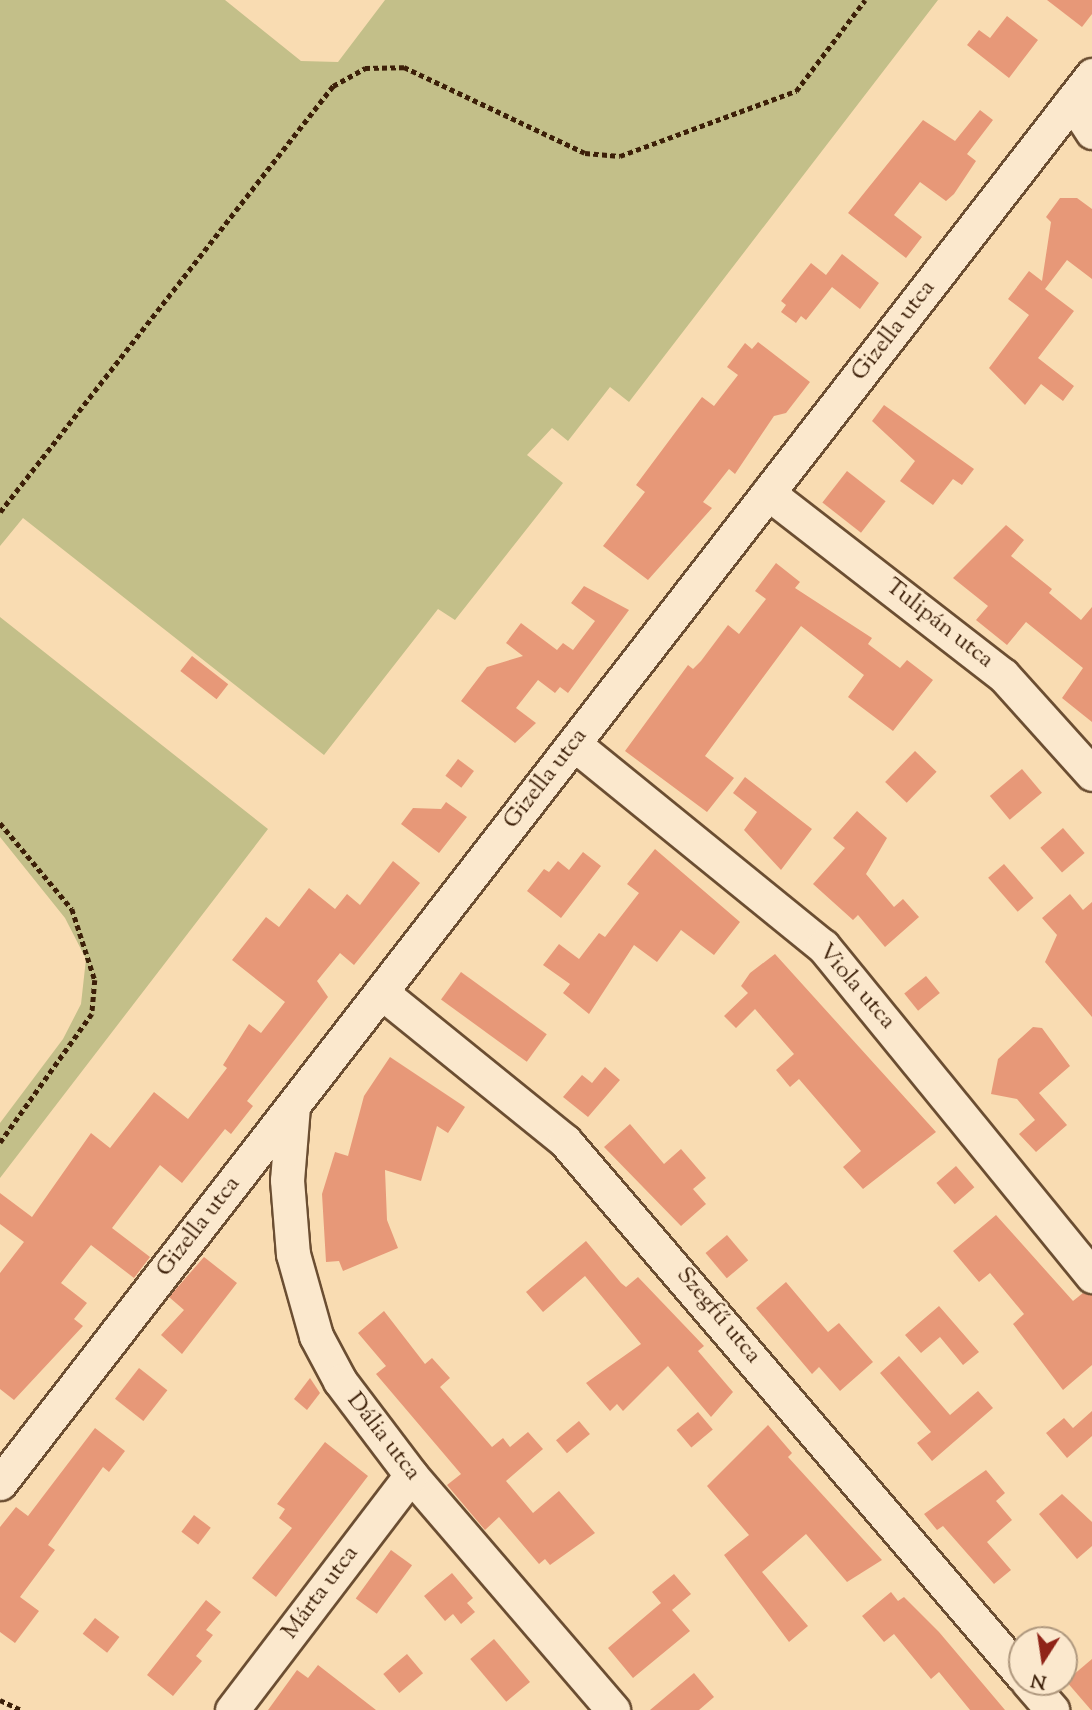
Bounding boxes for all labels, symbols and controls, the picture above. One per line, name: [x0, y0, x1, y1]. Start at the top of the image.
street label: Gizella utca: [846, 275, 942, 387]
street label: Tulipán utca: [879, 573, 999, 675]
street label: Gizella utca: [498, 723, 594, 835]
street label: Viola utca: [811, 938, 901, 1036]
street label: Gizella utca: [151, 1171, 247, 1283]
street label: Szegfű utca: [669, 1262, 767, 1370]
street label: Dália utca: [340, 1387, 426, 1487]
street label: Márta utca: [276, 1540, 366, 1646]
north arrow: [1008, 1626, 1078, 1696]
text: N: [1029, 1665, 1049, 1695]

